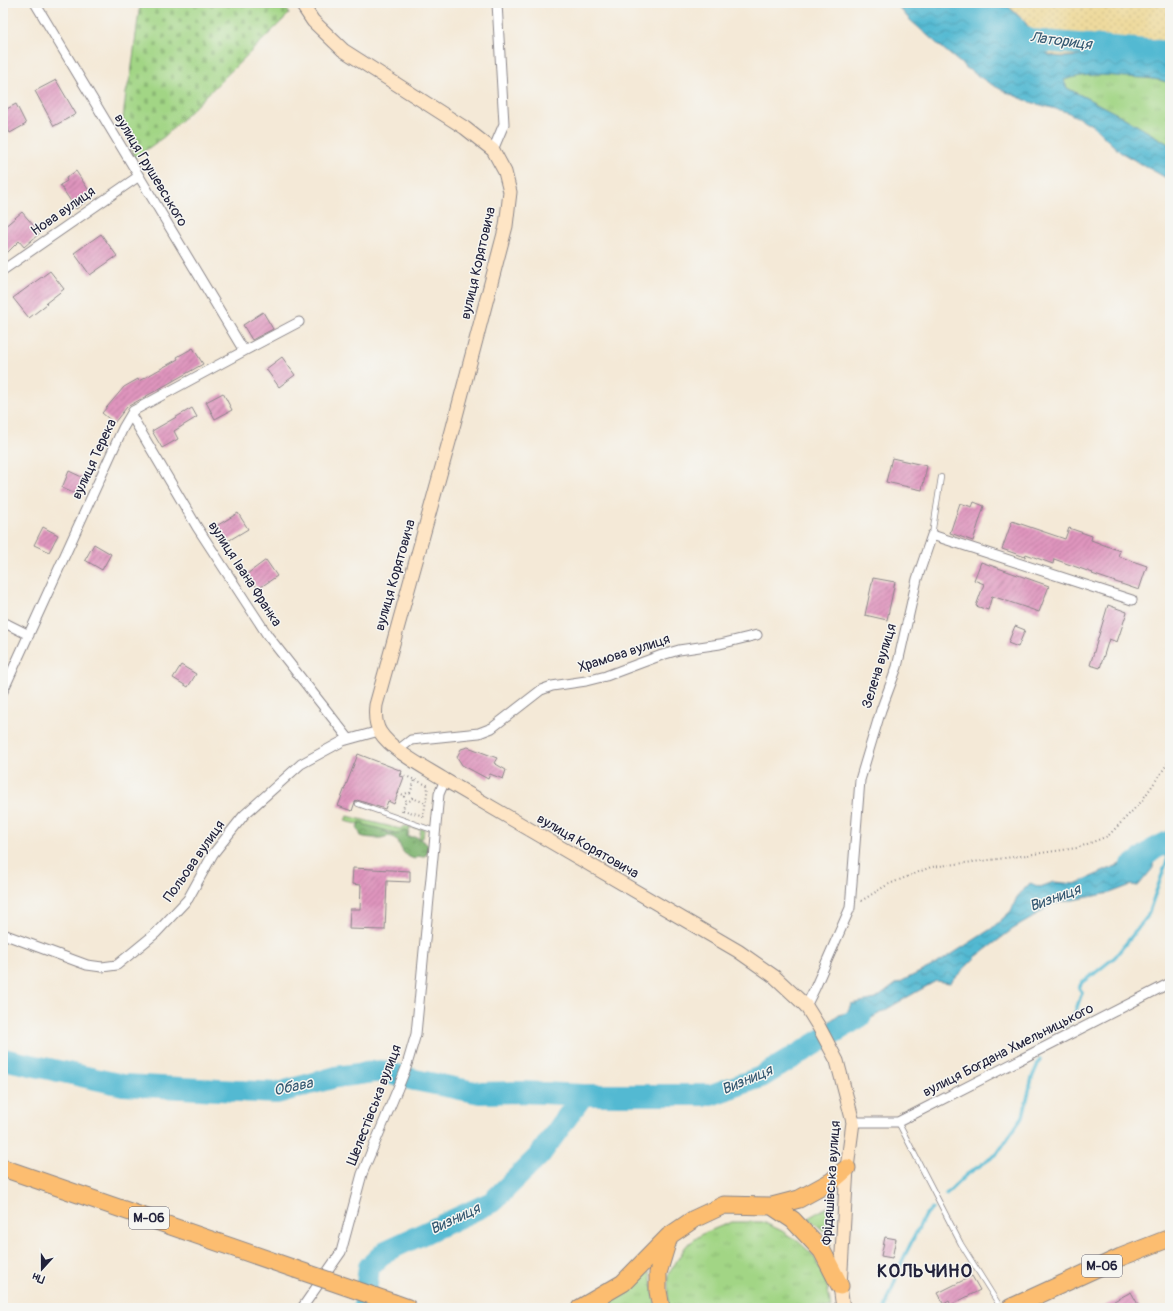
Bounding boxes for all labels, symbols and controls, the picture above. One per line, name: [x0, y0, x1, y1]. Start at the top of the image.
water label: Латориця: [1029, 28, 1095, 54]
street label: вулиця Грушевського: [111, 111, 192, 230]
street label: Нова вулиця: [28, 183, 98, 239]
street label: вулиця Корятовича: [457, 205, 499, 321]
street label: вулиця Терека: [68, 416, 120, 502]
street label: вулиця Корятовича: [371, 517, 419, 633]
street label: вулиця Івана Франка: [205, 518, 285, 630]
street label: Зелена вулиця: [858, 621, 900, 711]
street label: Храмова вулиця: [576, 630, 672, 676]
street label: вулиця Корятовича: [534, 810, 642, 882]
street label: Польова вулиця: [160, 817, 228, 905]
water label: Визниця: [1027, 879, 1085, 916]
street label: вулиця Богдана Хмельницького: [920, 999, 1097, 1101]
street label: Шелестівська вулиця: [343, 1042, 405, 1168]
water label: Визниця: [719, 1060, 777, 1099]
water label: Обава: [272, 1073, 315, 1100]
street label: Фрідяшівська вулиця: [818, 1120, 844, 1246]
water label: Визниця: [427, 1198, 485, 1239]
road number: М-06: [129, 1207, 169, 1229]
north arrow: [22, 1249, 62, 1289]
road number: М-06: [1082, 1255, 1122, 1277]
district label: КОЛЬЧИНО: [877, 1260, 973, 1283]
text: Пн: [30, 1269, 47, 1286]

